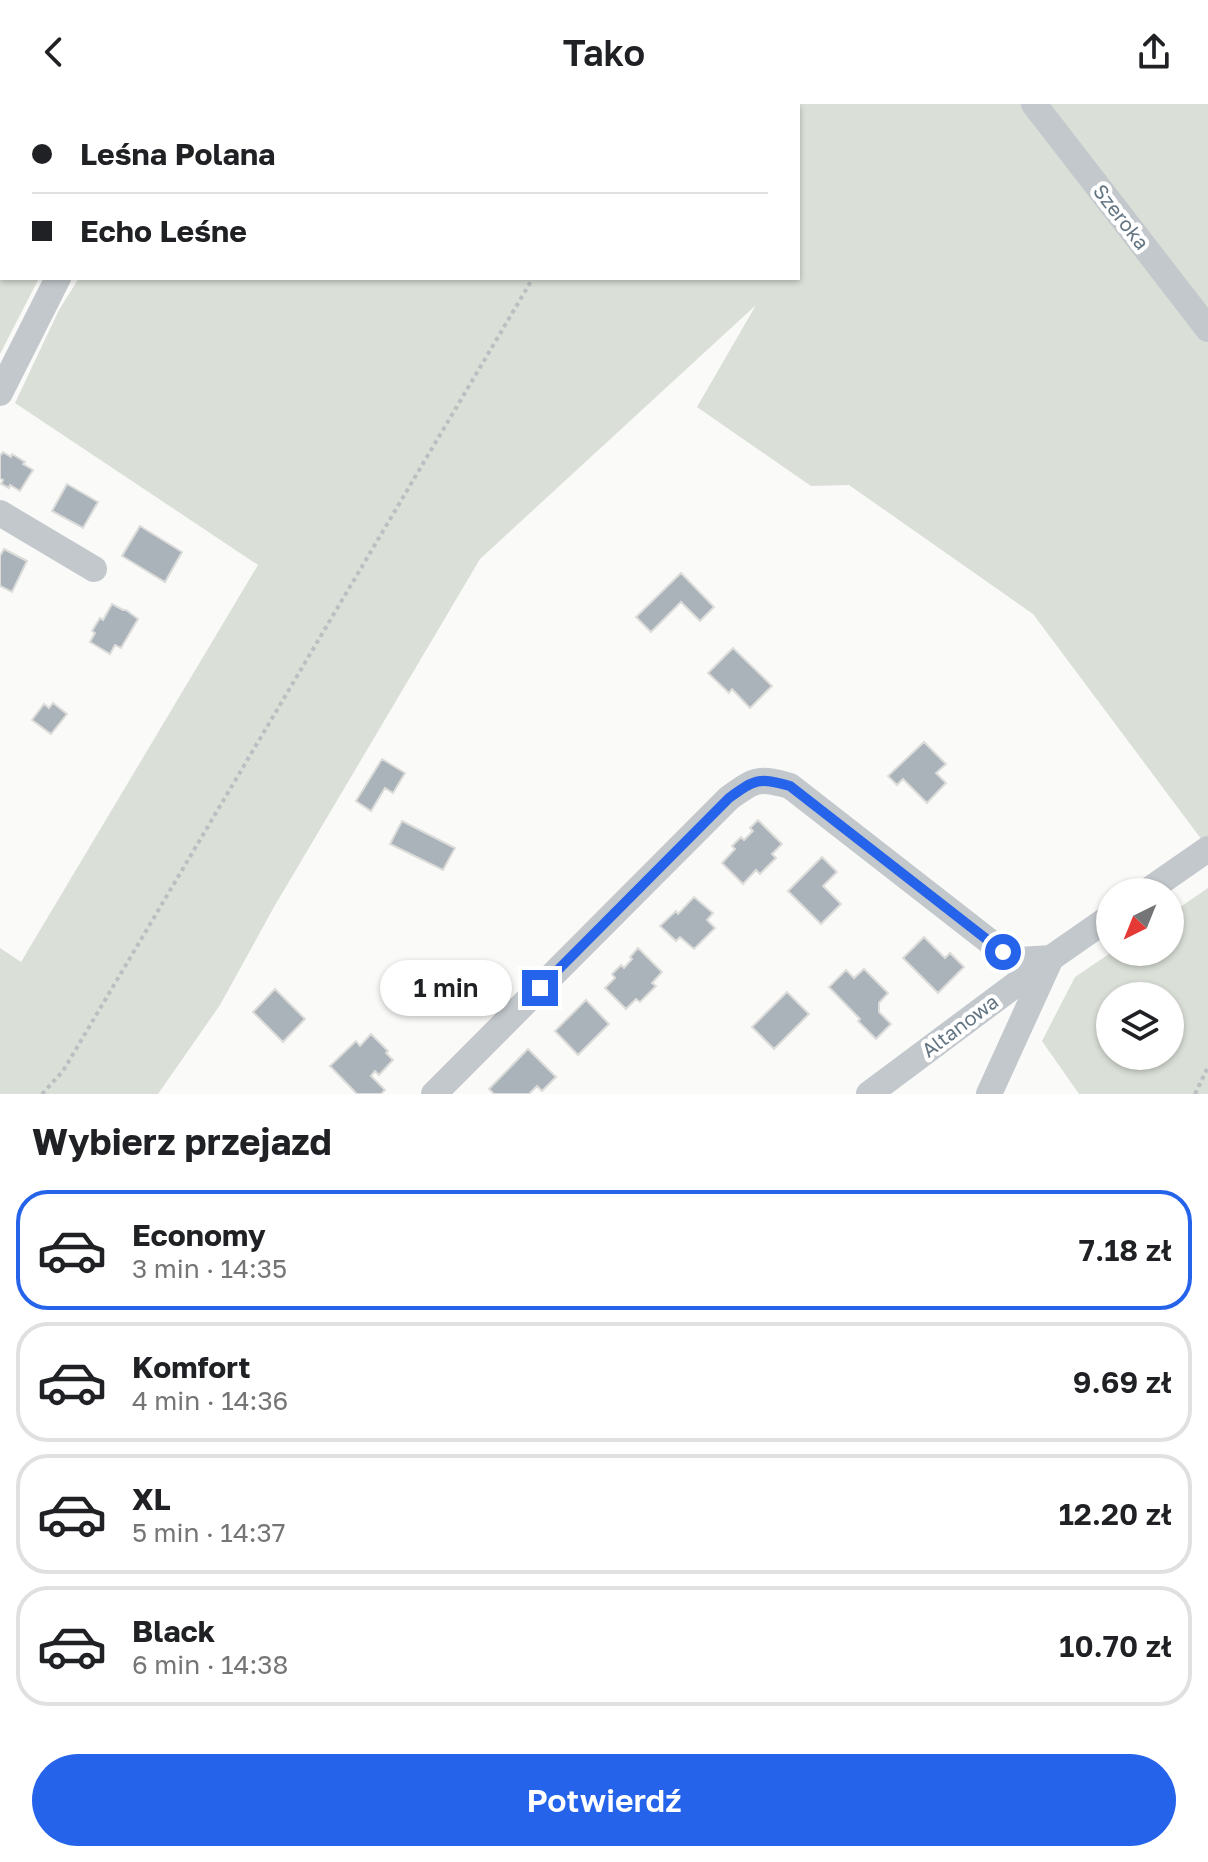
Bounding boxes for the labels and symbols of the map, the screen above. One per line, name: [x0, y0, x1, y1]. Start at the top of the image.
street label: Szeroka: [1089, 179, 1155, 254]
north arrow: [1096, 878, 1184, 966]
route start: [985, 934, 1021, 970]
callout: 1 min: [380, 960, 512, 1016]
route end: [522, 970, 558, 1006]
street label: Altanowa: [916, 989, 1002, 1062]

